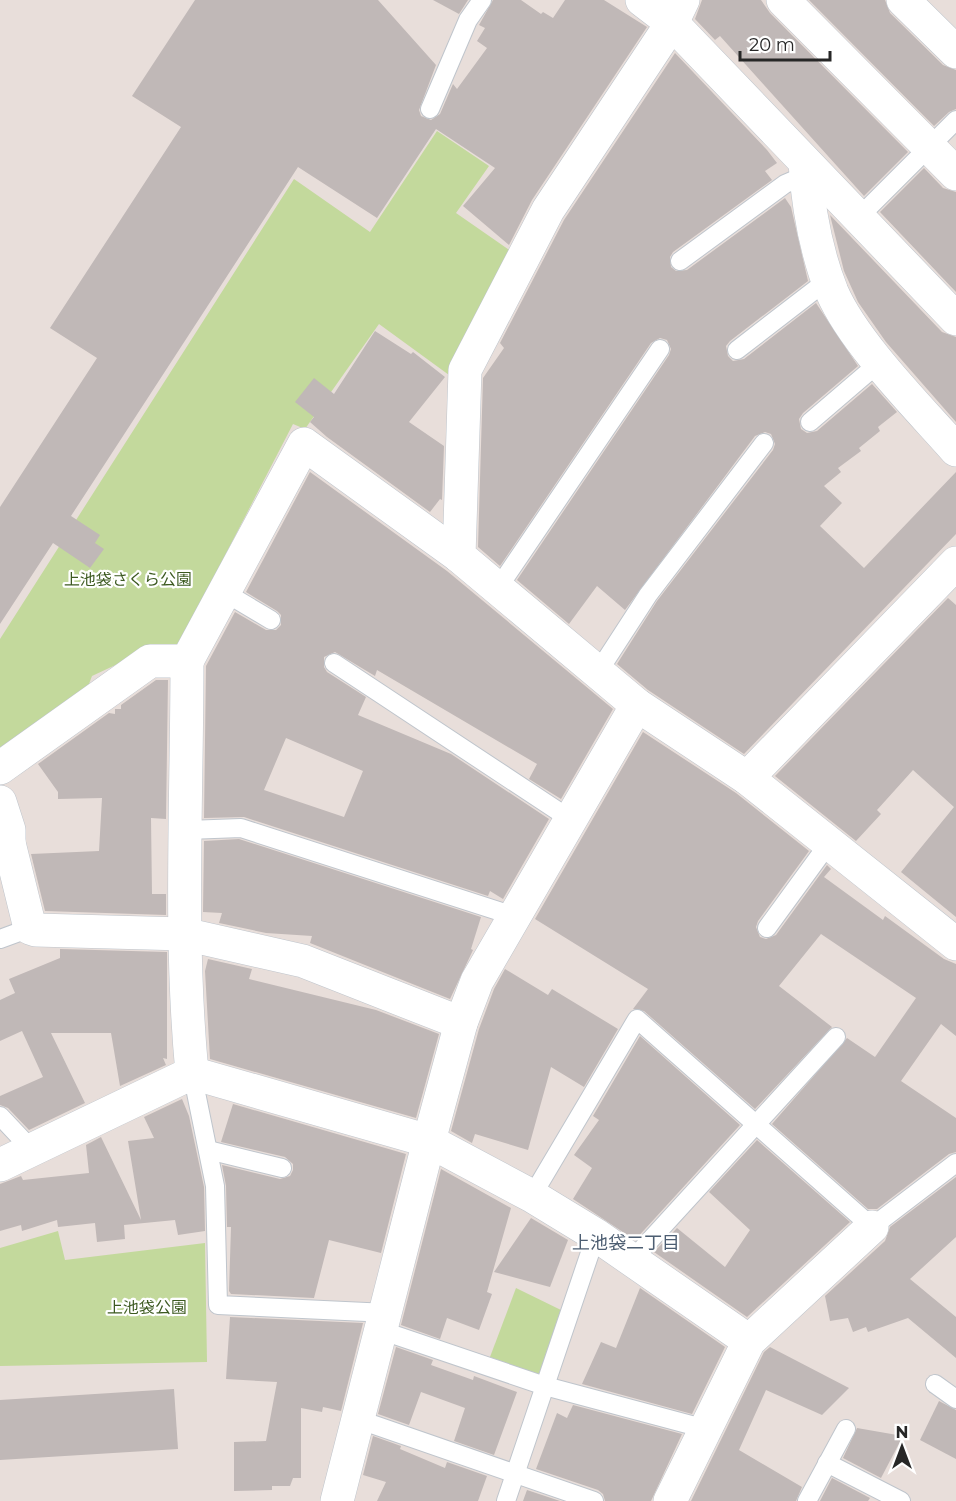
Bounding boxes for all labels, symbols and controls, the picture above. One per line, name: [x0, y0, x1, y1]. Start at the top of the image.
scale bar: [740, 24, 830, 62]
text: 20 m: [749, 34, 795, 56]
park label: 上池袋さくら公園: [64, 570, 192, 589]
district label: 上池袋二丁目: [572, 1232, 680, 1254]
park label: 上池袋公園: [107, 1298, 187, 1317]
north arrow: [872, 1417, 932, 1477]
text: N: [896, 1423, 908, 1442]

